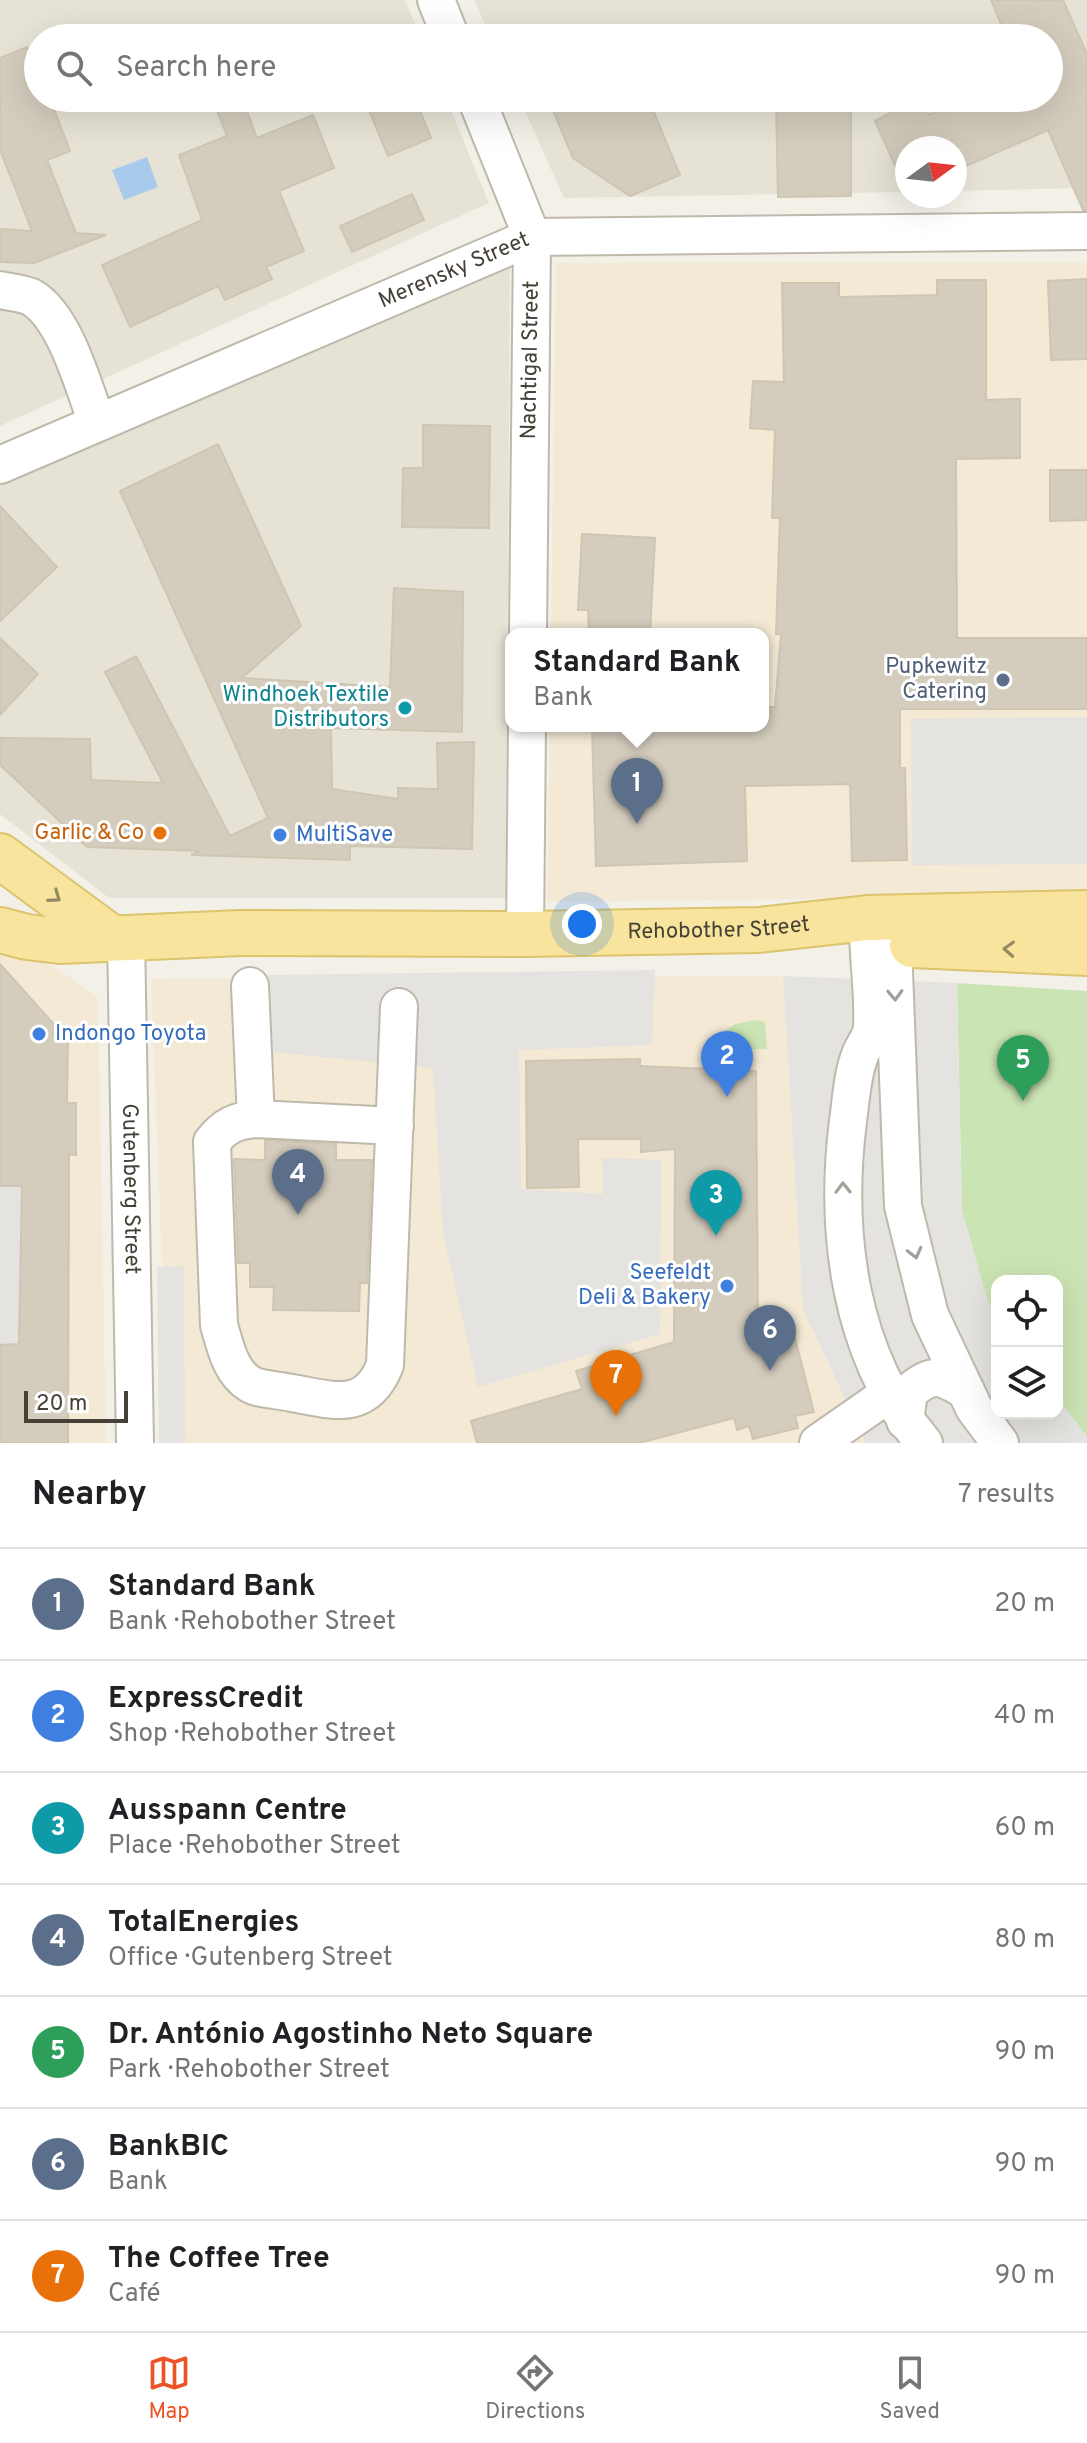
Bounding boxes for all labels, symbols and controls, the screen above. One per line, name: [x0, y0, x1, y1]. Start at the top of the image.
search box: [24, 24, 1063, 112]
icon: search: [52, 46, 96, 90]
text: Search here: [116, 50, 276, 87]
north arrow: [895, 136, 967, 208]
street label: Merensky Street: [375, 226, 534, 315]
street label: Nachtigal Street: [516, 280, 546, 440]
popup: [505, 628, 769, 732]
text: Standard Bank: [533, 645, 741, 682]
place label: Pupkewitz Catering: [885, 654, 987, 706]
marker: Pupkewitz Catering: [994, 671, 1012, 689]
place label: Windhoek Textile Distributors: [222, 682, 389, 734]
text: Bank: [533, 682, 593, 715]
marker: Windhoek Textile Distributors: [396, 699, 414, 717]
pin: 1: [611, 758, 663, 824]
place label: Garlic & Co: [34, 820, 144, 847]
place label: MultiSave: [296, 822, 393, 849]
marker: Garlic & Co: [151, 824, 169, 842]
marker: MultiSave: [271, 826, 289, 844]
one-way arrow: [46, 887, 61, 901]
your location: [562, 904, 602, 944]
street label: Rehobother Street: [627, 911, 811, 946]
one-way arrow: [1002, 940, 1015, 957]
one-way arrow: [886, 989, 903, 1002]
place label: Indongo Toyota: [55, 1021, 206, 1048]
marker: Indongo Toyota: [30, 1025, 48, 1043]
pin: 2: [701, 1031, 753, 1097]
pin: 5: [997, 1035, 1049, 1101]
street label: Gutenberg Street: [115, 1103, 146, 1275]
pin: 4: [272, 1149, 324, 1215]
pin: 3: [690, 1170, 742, 1236]
one-way arrow: [834, 1181, 852, 1194]
one-way arrow: [905, 1246, 922, 1260]
place label: Seefeldt Deli & Bakery: [578, 1260, 711, 1312]
map controls: [991, 1275, 1063, 1419]
button: locate: [991, 1275, 1063, 1347]
marker: Seefeldt Deli & Bakery: [718, 1277, 736, 1295]
pin: 6: [744, 1305, 796, 1371]
button: layers: [991, 1347, 1063, 1419]
pin: 7: [590, 1350, 642, 1416]
scale bar: [24, 1387, 128, 1423]
text: 20 m: [36, 1391, 87, 1418]
text: Nearby: [32, 1474, 147, 1517]
text: 7 results: [958, 1479, 1055, 1512]
text: Standard Bank: [108, 1569, 316, 1606]
text: 1: [53, 1588, 63, 1621]
text: 20 m: [994, 1588, 1055, 1621]
text: Bank · Rehobother Street: [108, 1606, 396, 1639]
text: ExpressCredit: [108, 1681, 304, 1718]
text: 2: [50, 1700, 66, 1733]
text: 40 m: [994, 1700, 1055, 1733]
text: Shop · Rehobother Street: [108, 1718, 396, 1751]
text: Ausspann Centre: [108, 1793, 347, 1830]
text: 3: [50, 1812, 66, 1845]
text: 60 m: [995, 1812, 1055, 1845]
text: Place · Rehobother Street: [108, 1830, 401, 1863]
text: TotalEnergies: [108, 1905, 299, 1942]
text: 4: [50, 1924, 66, 1957]
text: 80 m: [995, 1924, 1055, 1957]
text: Office · Gutenberg Street: [108, 1942, 393, 1975]
text: Dr. António Agostinho Neto Square: [108, 2017, 593, 2054]
text: 5: [50, 2036, 66, 2069]
text: 90 m: [995, 2036, 1055, 2069]
text: Park · Rehobother Street: [108, 2054, 390, 2087]
text: BankBIC: [108, 2129, 229, 2166]
text: 6: [50, 2148, 66, 2181]
text: 90 m: [995, 2148, 1055, 2181]
text: Bank: [108, 2166, 168, 2199]
text: The Coffee Tree: [108, 2241, 330, 2278]
text: 7: [51, 2260, 65, 2293]
text: 90 m: [995, 2260, 1055, 2293]
text: Café: [108, 2278, 161, 2311]
tab: Map: [147, 2351, 191, 2426]
tab: Directions: [485, 2351, 585, 2426]
tab: Saved: [879, 2351, 940, 2426]

